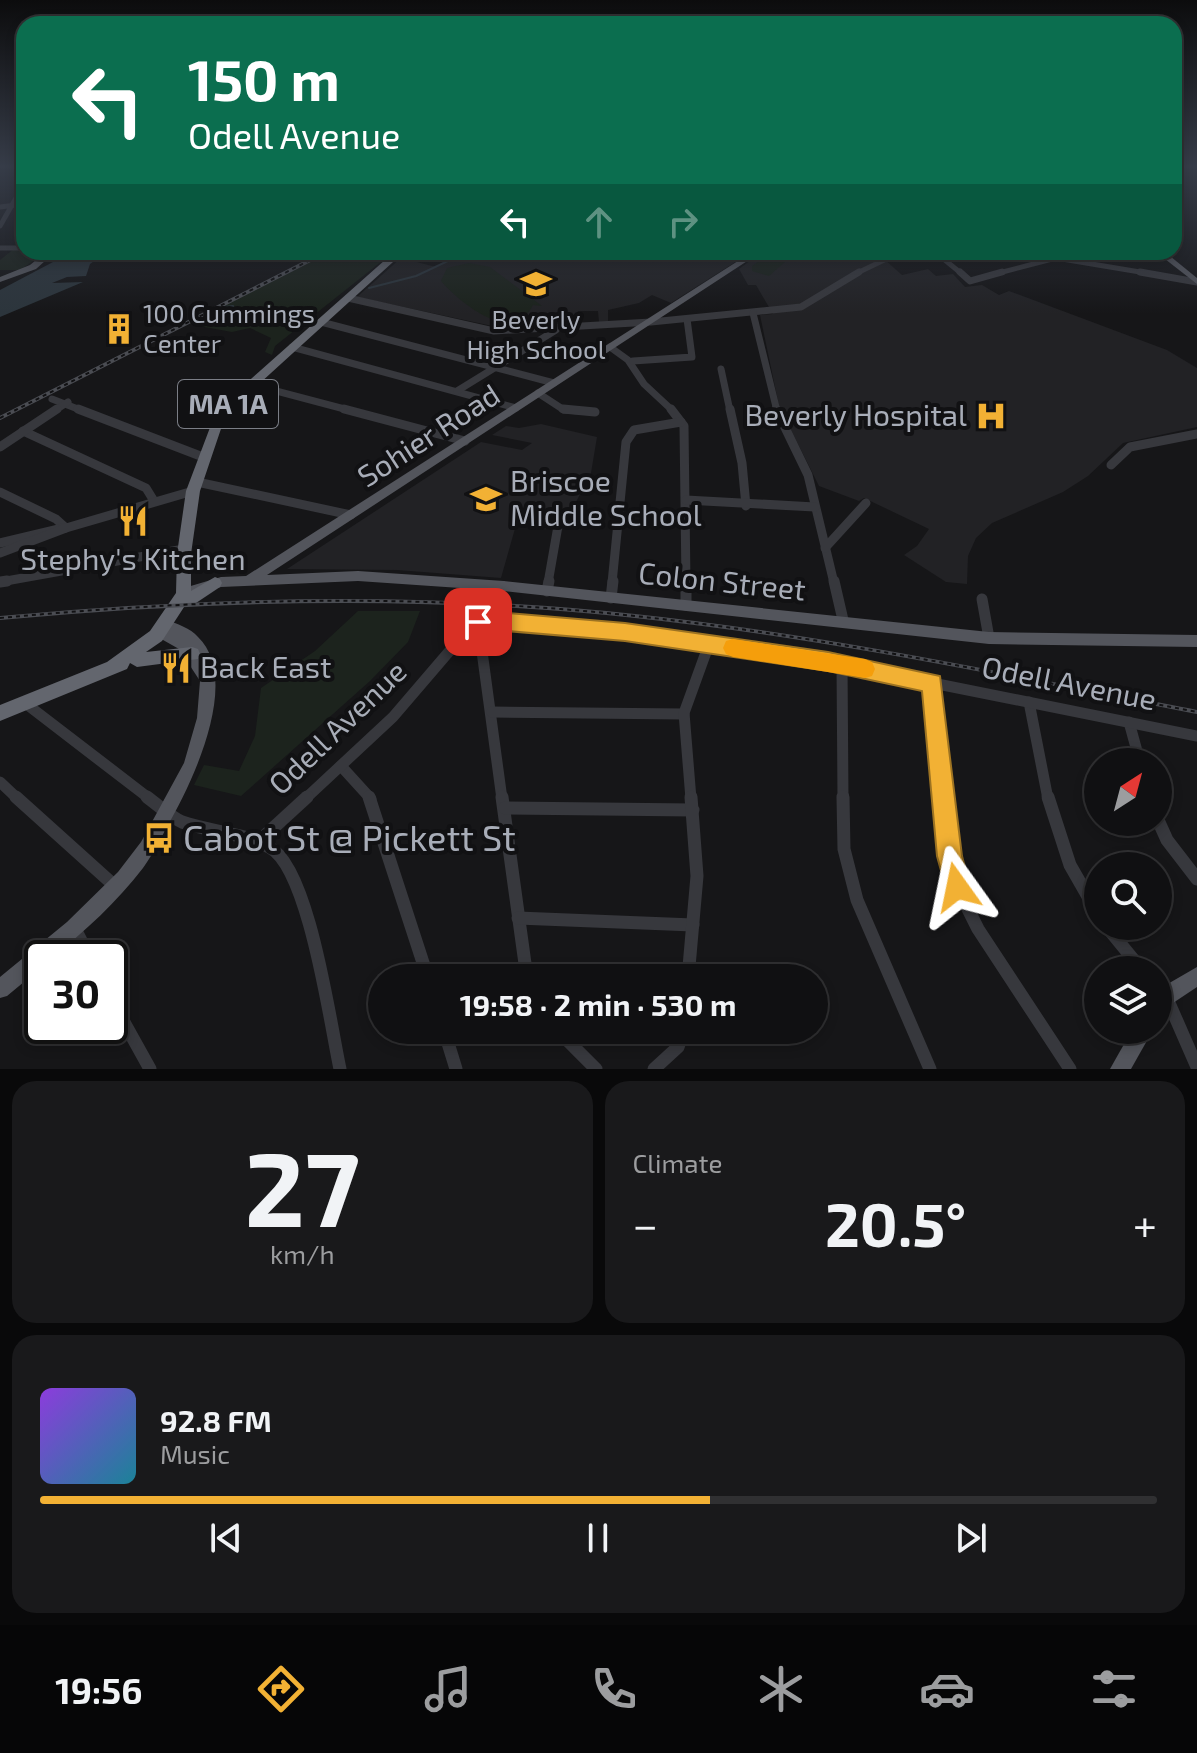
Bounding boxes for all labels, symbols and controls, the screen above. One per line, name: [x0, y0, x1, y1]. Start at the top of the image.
text: 150 m: [188, 45, 340, 112]
icon: left: [56, 48, 160, 152]
text: Odell Avenue: [188, 113, 400, 156]
icon: left: [493, 200, 537, 244]
icon: ahead: [577, 200, 621, 244]
icon: right: [661, 200, 705, 244]
school or university icon: Beverly High School: [519, 267, 553, 301]
place label: 100 Cummings Center: [143, 297, 315, 358]
place label: Beverly High School: [467, 303, 606, 364]
building icon: 100 Cummings Center: [102, 312, 136, 346]
street label: Sohier Road: [350, 375, 506, 494]
road number: MA 1A: [178, 380, 278, 428]
place label: Beverly Hospital: [744, 396, 967, 432]
hospital icon: Beverly Hospital: [974, 399, 1008, 433]
place label: Briscoe Middle School: [510, 462, 702, 532]
school or university icon: Briscoe Middle School: [469, 482, 503, 516]
restaurant icon: Stephy's Kitchen: [116, 504, 150, 538]
place label: Stephy's Kitchen: [20, 540, 246, 576]
street label: Colon Street: [637, 553, 807, 607]
pin: [444, 588, 512, 656]
icon: arrive: [456, 600, 500, 644]
street label: Odell Avenue: [979, 647, 1160, 717]
place label: Back East: [200, 648, 331, 684]
restaurant icon: Back East: [159, 651, 193, 685]
street label: Odell Avenue: [260, 652, 413, 801]
north arrow: [1084, 748, 1172, 836]
map controls: [1084, 748, 1172, 1044]
place label: Cabot St @ Pickett St: [183, 815, 516, 858]
bus stop icon: Cabot St @ Pickett St: [142, 821, 176, 855]
position arrow: [915, 845, 999, 929]
button: search: [1084, 852, 1172, 940]
speed limit sign: 30: [24, 940, 128, 1044]
button: layers: [1084, 956, 1172, 1044]
text: 19:58 · 2 min · 530 m: [460, 986, 736, 1022]
text: 27: [245, 1123, 360, 1248]
text: Climate: [633, 1147, 722, 1178]
text: 20.5°: [825, 1187, 966, 1259]
text: −: [633, 1197, 658, 1250]
text: +: [1133, 1197, 1157, 1250]
text: km/h: [270, 1238, 335, 1269]
text: 92.8 FM: [160, 1402, 272, 1438]
text: Music: [160, 1438, 230, 1469]
icon: previous: [204, 1516, 248, 1560]
icon: pause: [576, 1516, 620, 1560]
icon: next: [949, 1516, 993, 1560]
icon: directions: [253, 1661, 309, 1717]
icon: music: [420, 1661, 476, 1717]
icon: phone: [586, 1661, 642, 1717]
icon: climate: [753, 1661, 809, 1717]
icon: car: [919, 1661, 975, 1717]
icon: filters: [1086, 1661, 1142, 1717]
text: 19:56: [55, 1668, 142, 1711]

